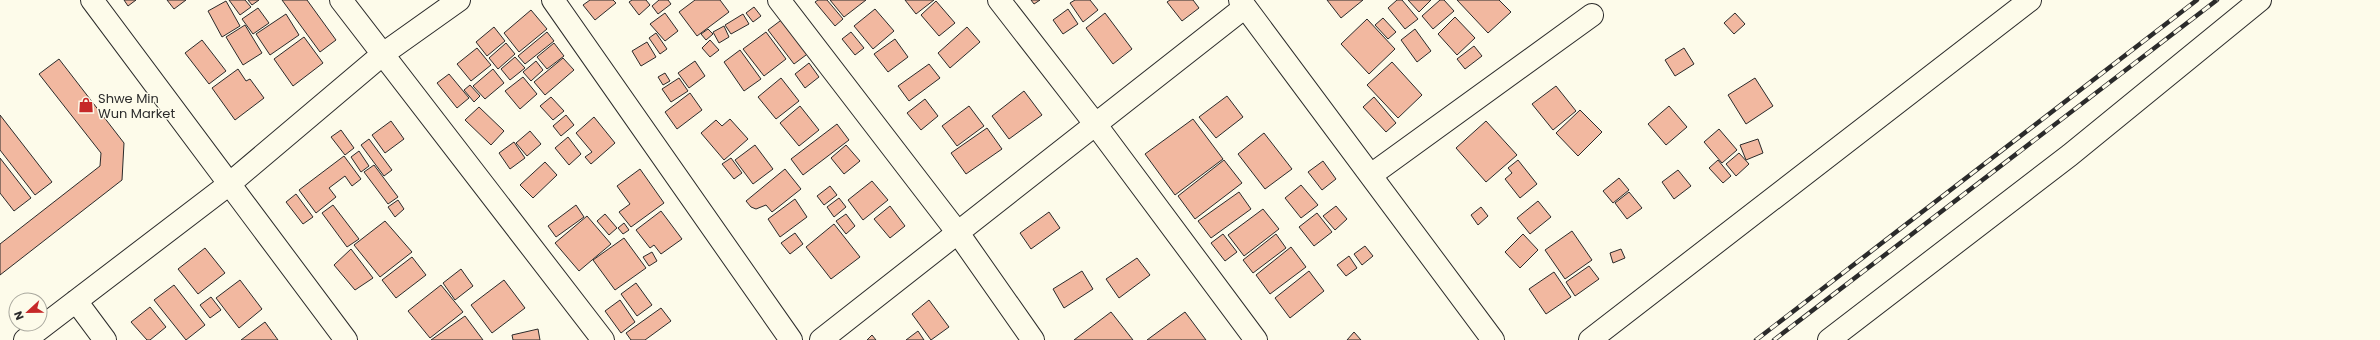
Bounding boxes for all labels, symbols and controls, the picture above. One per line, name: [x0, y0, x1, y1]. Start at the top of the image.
place label: Shwe Min Wun Market: [98, 89, 175, 123]
shop icon: Shwe Min Wun Market: [77, 96, 95, 114]
north arrow: [8, 292, 48, 332]
text: N: [10, 309, 28, 323]

